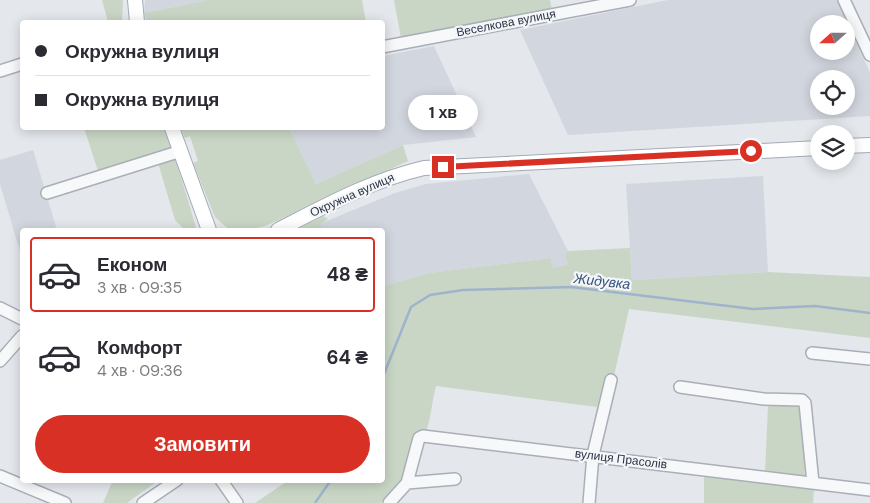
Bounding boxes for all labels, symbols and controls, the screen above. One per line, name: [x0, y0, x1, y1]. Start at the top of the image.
street label: Веселкова вулиця: [455, 6, 557, 40]
north arrow: [810, 15, 855, 60]
map controls: [810, 15, 855, 170]
text: Окружна вулиця: [65, 39, 219, 64]
button: locate: [810, 70, 855, 115]
text: Окружна вулиця: [65, 87, 219, 112]
callout: 1 хв: [408, 94, 478, 130]
text: 1 хв: [429, 102, 457, 123]
button: layers: [810, 125, 855, 170]
route start: [740, 140, 762, 162]
route end: [432, 156, 454, 178]
street label: Окружна вулиця: [307, 169, 397, 221]
icon: car: [37, 252, 82, 297]
text: Економ: [97, 252, 167, 277]
text: 48 ₴: [326, 262, 368, 287]
water label: Жидувка: [572, 269, 631, 293]
text: 3 хв · 09:35: [97, 277, 182, 298]
icon: car: [37, 335, 82, 380]
text: Комфорт: [97, 335, 182, 360]
text: 64 ₴: [326, 345, 368, 370]
text: 4 хв · 09:36: [97, 360, 183, 381]
button: Замовити: [35, 415, 370, 473]
street label: вулиця Прасолів: [574, 445, 668, 473]

